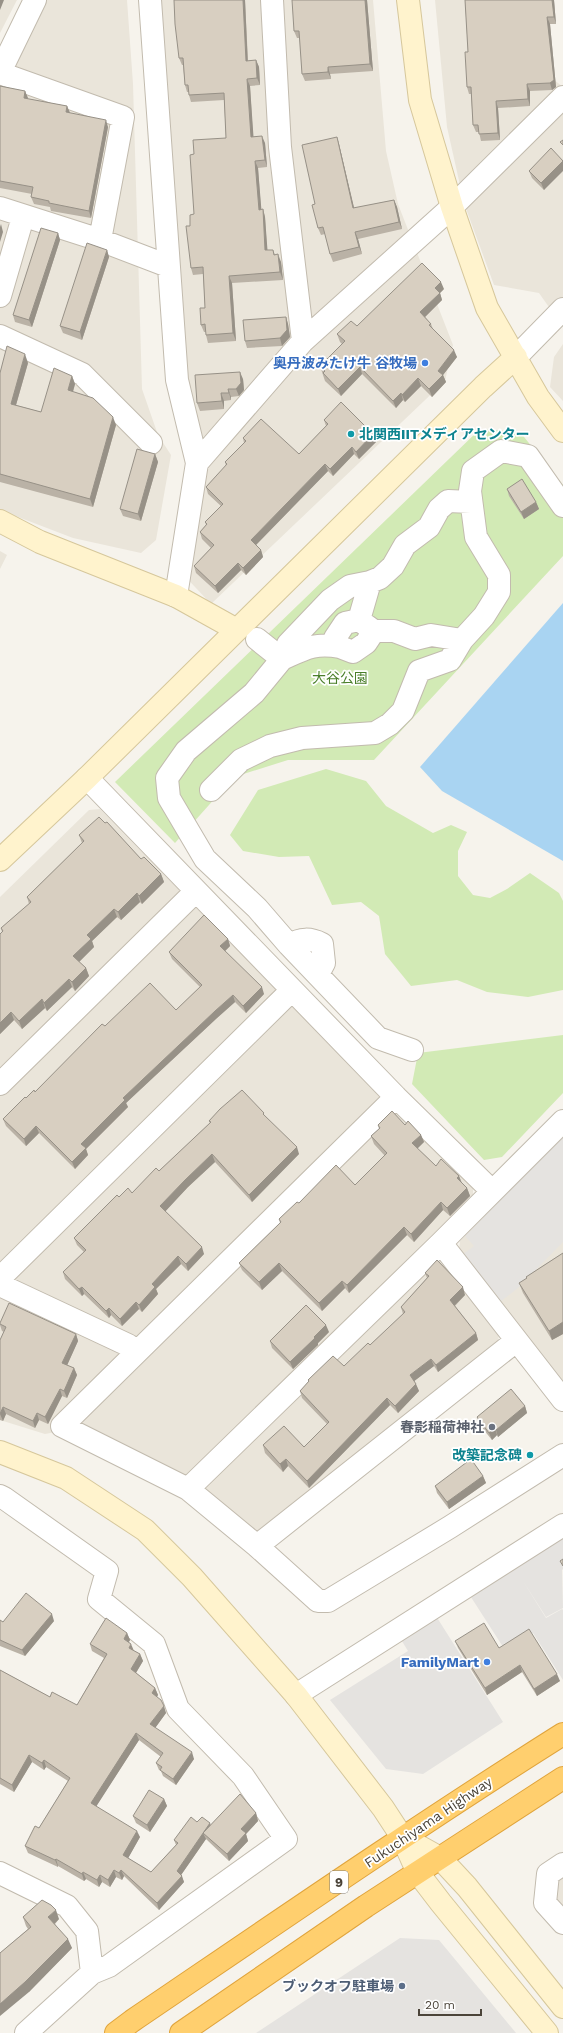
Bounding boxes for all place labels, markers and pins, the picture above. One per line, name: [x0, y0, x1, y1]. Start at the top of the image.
place label: 奥丹波みたけ牛 谷牧場: [273, 355, 417, 371]
marker: 奥丹波みたけ牛 谷牧場: [420, 358, 430, 368]
place label: 北関西IITメディアセンター: [359, 426, 530, 442]
marker: 北関西IITメディアセンター: [346, 429, 356, 439]
place label: 春影稲荷神社: [400, 1419, 484, 1435]
marker: 春影稲荷神社: [487, 1422, 497, 1432]
place label: 改築記念碑: [452, 1447, 522, 1463]
marker: 改築記念碑: [525, 1450, 535, 1460]
place label: FamilyMart: [401, 1654, 479, 1670]
marker: FamilyMart: [482, 1657, 492, 1667]
place label: ブックオフ駐車場: [282, 1978, 394, 1994]
marker: ブックオフ駐車場: [397, 1981, 407, 1991]

